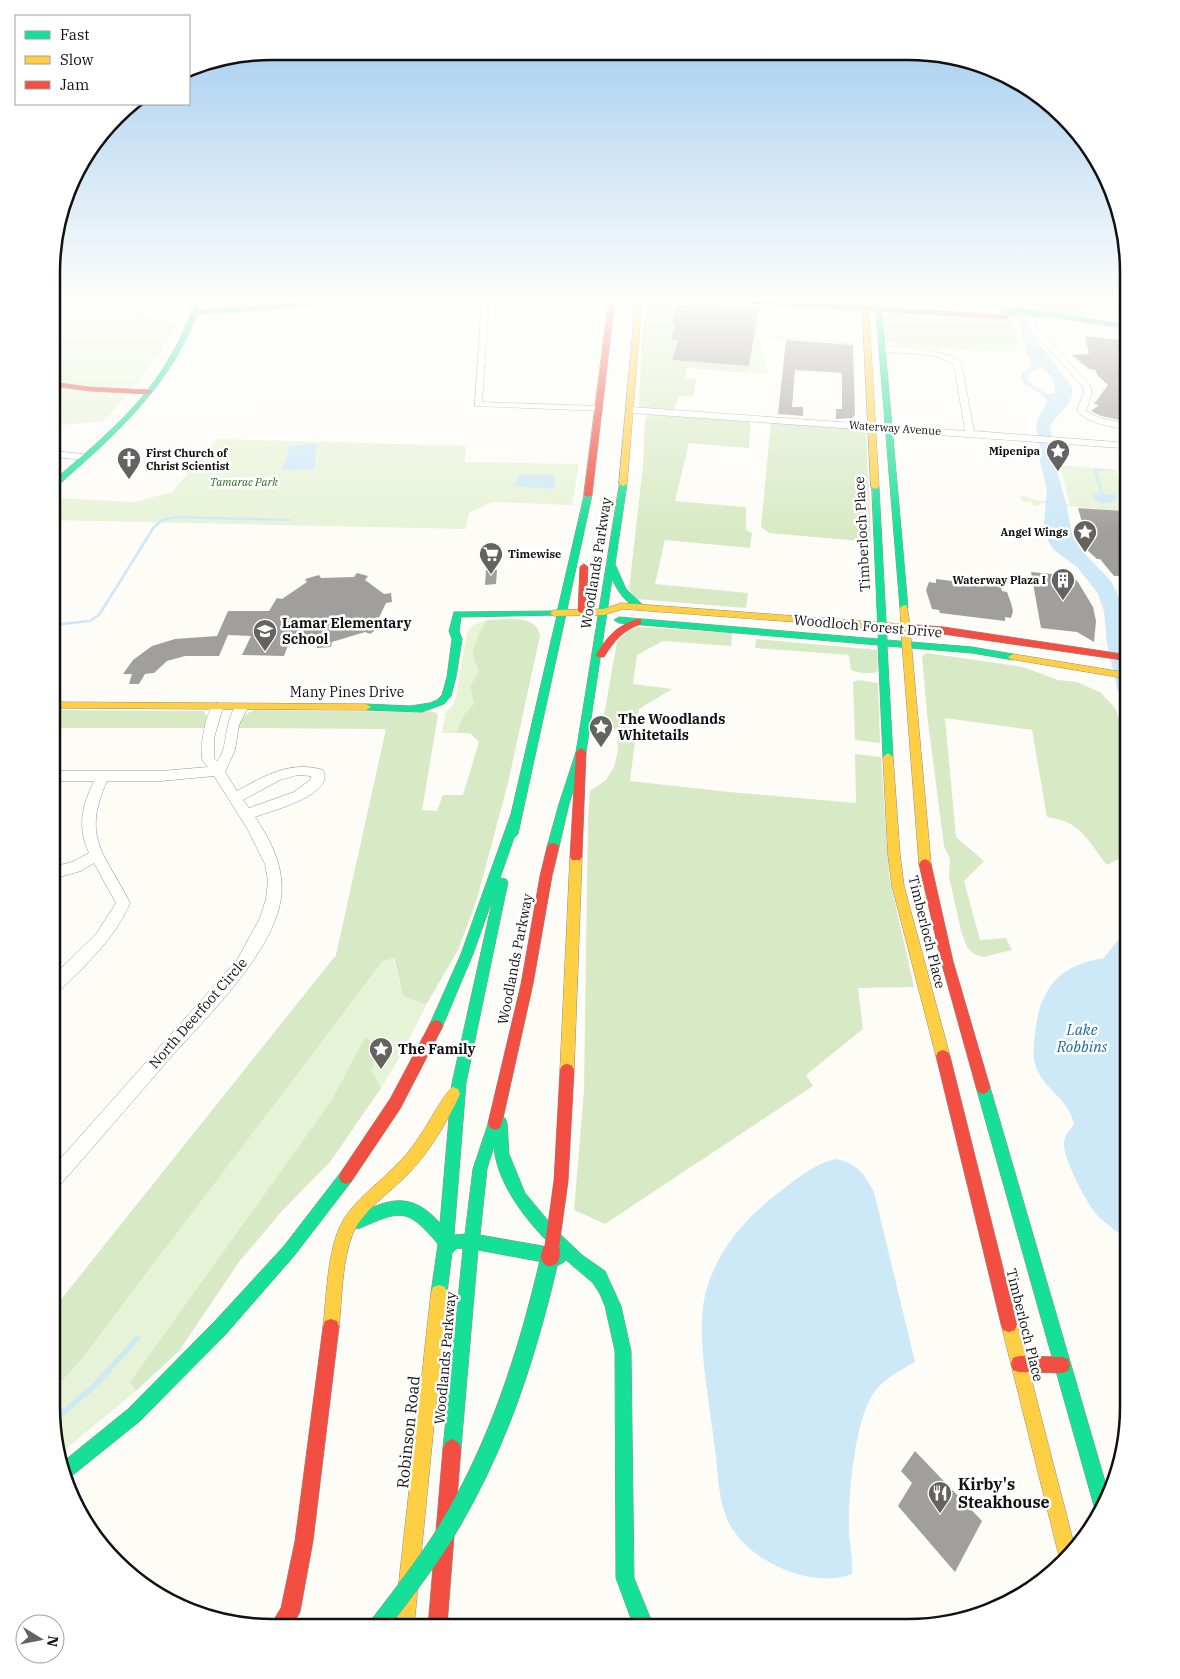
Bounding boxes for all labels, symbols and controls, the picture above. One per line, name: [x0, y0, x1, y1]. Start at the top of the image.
legend: [15, 15, 190, 105]
text: Fast: [60, 25, 90, 44]
text: Slow: [60, 50, 94, 69]
text: Jam: [60, 75, 89, 94]
street label: Waterway Avenue: [848, 418, 942, 438]
place icon: Mipenipa: [1045, 438, 1071, 472]
place label: Mipenipa: [989, 444, 1040, 458]
church icon: First Church of Christ Scientist: [116, 446, 142, 480]
place label: First Church of Christ Scientist: [146, 446, 229, 473]
park label: Tamarac Park: [210, 475, 278, 489]
street label: Timberloch Place: [850, 476, 874, 592]
street label: Woodlands Parkway: [577, 495, 615, 630]
place icon: Angel Wings: [1072, 519, 1098, 553]
place label: Angel Wings: [1000, 525, 1068, 539]
supermarket icon: Timewise: [478, 541, 504, 575]
place label: Timewise: [508, 547, 561, 561]
building icon: Waterway Plaza I: [1050, 567, 1076, 601]
place label: Waterway Plaza I: [953, 573, 1046, 587]
street label: Woodloch Forest Drive: [793, 611, 943, 641]
place label: Lamar Elementary School: [282, 614, 412, 648]
school or university icon: Lamar Elementary School: [252, 618, 278, 652]
street label: Many Pines Drive: [290, 683, 404, 701]
place label: The Woodlands Whitetails: [618, 710, 725, 744]
place icon: The Woodlands Whitetails: [588, 714, 614, 748]
street label: Timberloch Place: [904, 874, 950, 990]
street label: Woodlands Parkway: [493, 891, 537, 1026]
street label: North Deerfoot Circle: [145, 954, 251, 1072]
water label: Lake Robbins: [1056, 1020, 1108, 1056]
place icon: The Family: [368, 1036, 394, 1070]
place label: The Family: [398, 1040, 476, 1058]
street label: Timberloch Place: [1002, 1267, 1048, 1383]
street label: Woodlands Parkway: [430, 1290, 460, 1425]
street label: Robinson Road: [392, 1374, 424, 1489]
place label: Kirby's Steakhouse: [958, 1474, 1050, 1512]
restaurant icon: Kirby's Steakhouse: [927, 1480, 953, 1514]
north arrow: [15, 1614, 65, 1664]
text: N: [43, 1634, 63, 1648]

